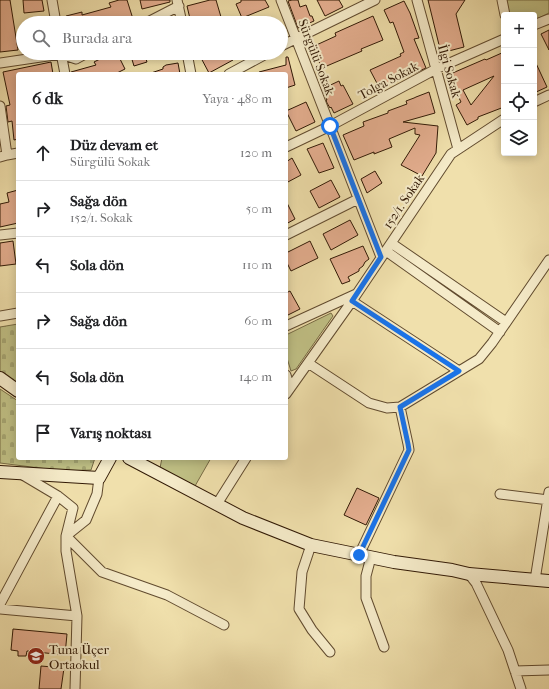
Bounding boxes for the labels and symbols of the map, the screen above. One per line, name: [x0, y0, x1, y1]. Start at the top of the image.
street label: Sürgülü Sokak: [295, 17, 338, 98]
street label: İlgi Sokak: [435, 43, 464, 100]
street label: Tolga Sokak: [356, 58, 421, 103]
route start: [321, 117, 339, 135]
street label: 152/1. Sokak: [380, 171, 427, 231]
route end: [350, 546, 368, 564]
place label: Tuna Üçer Ortaokul: [49, 642, 109, 672]
school or university icon: Tuna Üçer Ortaokul: [26, 646, 46, 666]

